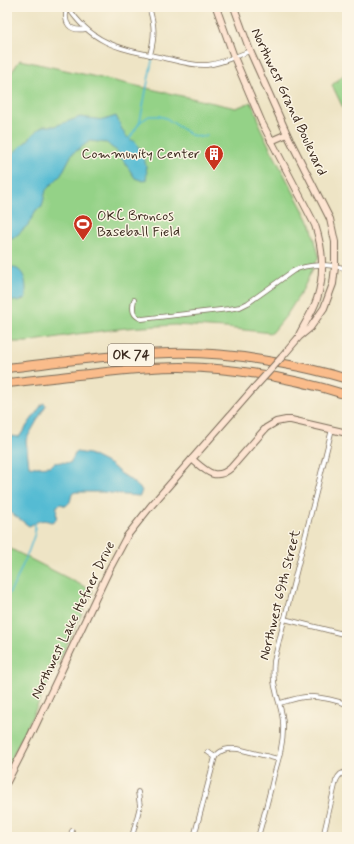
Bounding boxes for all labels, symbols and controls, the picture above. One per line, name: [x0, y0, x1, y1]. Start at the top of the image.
street label: Northwest Grand Boulevard: [247, 25, 331, 179]
building icon: Community Center: [203, 143, 225, 171]
place label: Community Center: [81, 145, 200, 163]
place label: OKC Broncos Baseball Field: [97, 207, 180, 241]
sports icon: OKC Broncos Baseball Field: [72, 213, 94, 241]
road number: OK 74: [108, 344, 154, 366]
street label: Northwest 69th Street: [255, 527, 305, 662]
street label: Northwest Lake Hefner Drive: [27, 538, 119, 702]

